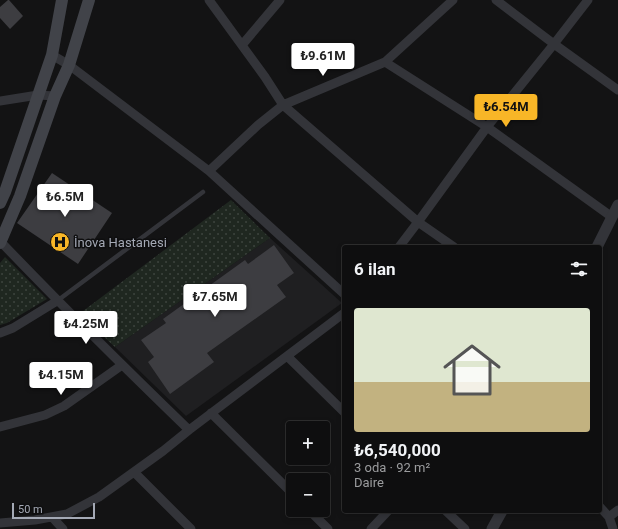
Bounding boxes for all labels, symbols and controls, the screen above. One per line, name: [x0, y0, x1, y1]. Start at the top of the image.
pin: ₺9.61M: [290, 43, 356, 77]
text: ₺9.61M: [300, 48, 346, 63]
pin: ₺6.54M: [473, 94, 539, 128]
text: ₺6.54M: [483, 99, 529, 114]
pin: ₺6.5M: [37, 184, 93, 218]
text: ₺6.5M: [46, 189, 84, 204]
hospital icon: İnova Hastanesi: [49, 231, 71, 253]
place label: İnova Hastanesi: [74, 235, 167, 250]
icon: filters: [568, 258, 590, 280]
text: 6 ilan: [354, 259, 396, 279]
pin: ₺7.65M: [182, 284, 248, 318]
text: ₺7.65M: [192, 289, 238, 304]
pin: ₺4.25M: [53, 311, 119, 345]
text: ₺4.25M: [63, 316, 109, 331]
icon: home: [436, 334, 508, 406]
pin: ₺4.15M: [28, 362, 94, 396]
text: ₺4.15M: [38, 367, 84, 382]
map controls: [286, 421, 330, 517]
button: +: [286, 421, 330, 465]
text: ₺6,540,000: [354, 440, 441, 460]
text: 3 oda · 92 m²: [354, 460, 430, 475]
button: −: [286, 473, 330, 517]
text: Daire: [354, 475, 384, 490]
scale bar: [12, 501, 95, 520]
text: 50 m: [18, 503, 43, 516]

